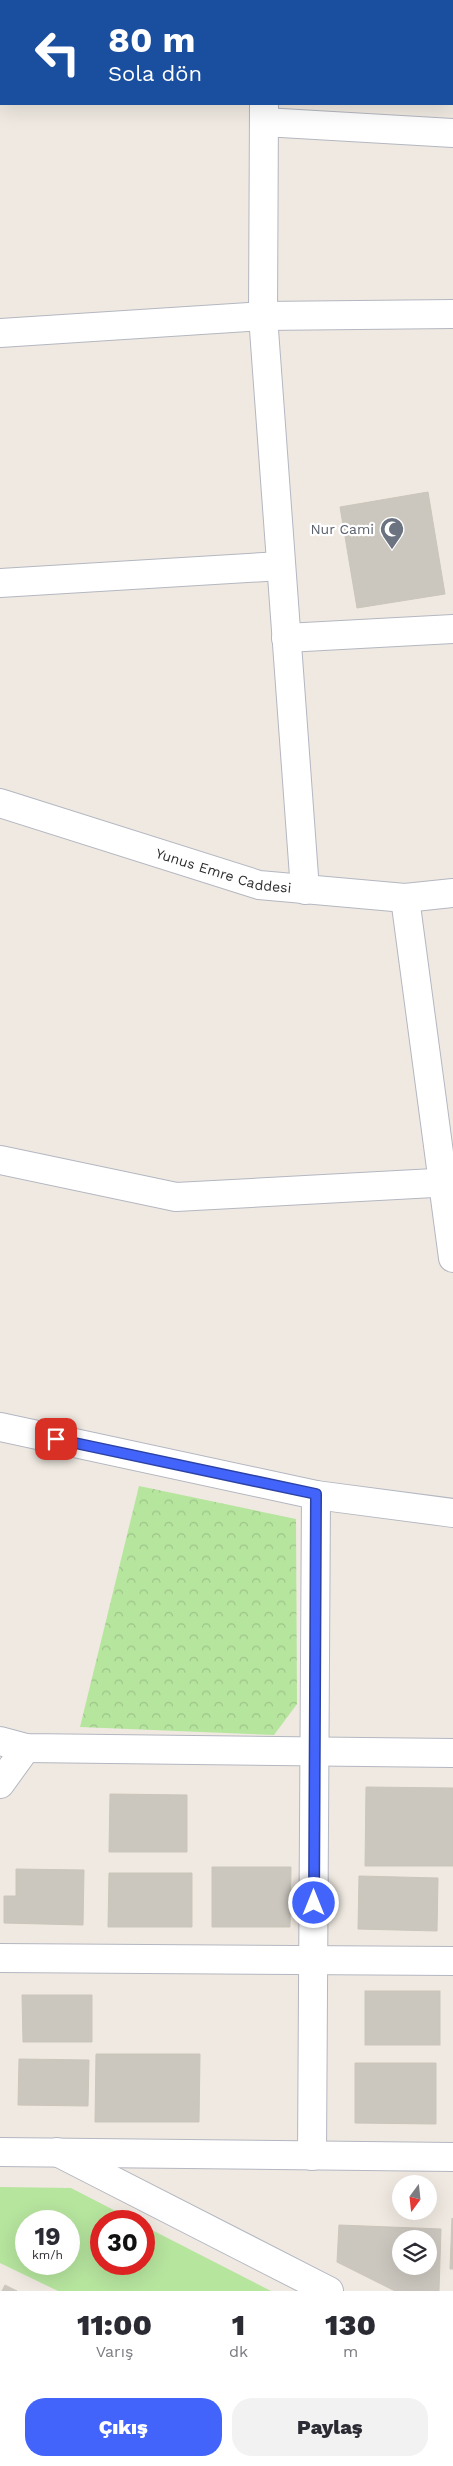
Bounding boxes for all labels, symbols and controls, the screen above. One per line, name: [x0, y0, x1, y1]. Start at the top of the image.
text: 80 m: [108, 19, 195, 61]
icon: left: [25, 20, 90, 85]
text: Sola dön: [108, 61, 202, 86]
mosque icon: Nur Cami: [379, 516, 405, 550]
place label: Nur Cami: [310, 521, 374, 537]
street label: Yunus Emre Caddesi: [154, 845, 292, 896]
pin: [35, 1418, 77, 1460]
icon: arrive: [42, 1425, 70, 1453]
position arrow: [287, 1876, 339, 1928]
north arrow: [392, 2175, 438, 2220]
map controls: [392, 2175, 437, 2275]
speed limit sign: 30: [90, 2210, 155, 2275]
text: 19: [34, 2222, 61, 2251]
button: layers: [392, 2230, 437, 2275]
text: km/h: [32, 2248, 63, 2262]
text: 11:00: [77, 2307, 152, 2342]
text: 1: [232, 2307, 245, 2342]
text: 130: [325, 2307, 376, 2342]
text: Varış: [96, 2342, 133, 2361]
text: dk: [229, 2342, 248, 2361]
text: m: [343, 2342, 358, 2361]
button: Çıkış: [25, 2398, 222, 2456]
button: Paylaş: [232, 2398, 428, 2456]

